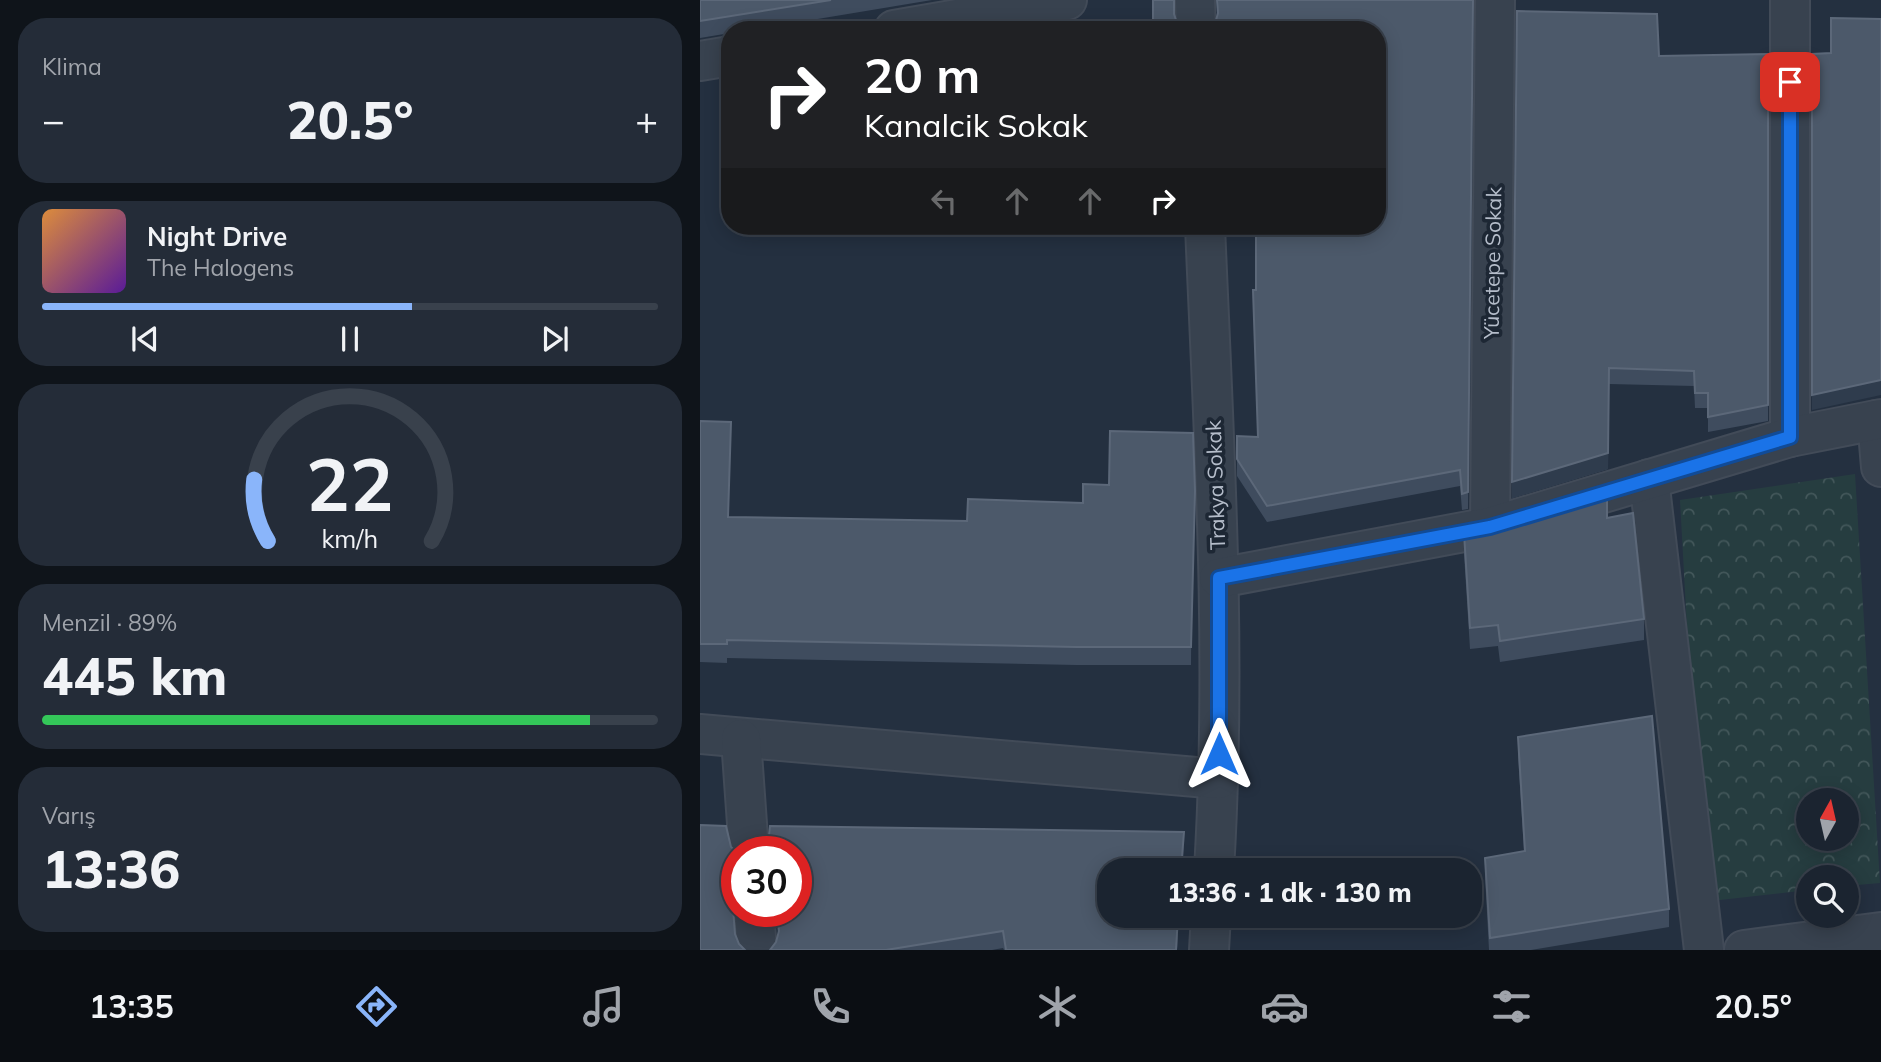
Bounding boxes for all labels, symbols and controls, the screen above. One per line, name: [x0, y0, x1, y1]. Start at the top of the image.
text: 20 m: [864, 44, 980, 105]
icon: right: [749, 49, 840, 140]
text: Klima: [42, 52, 102, 81]
pin: [1760, 52, 1820, 112]
icon: arrive: [1771, 63, 1809, 101]
text: 20.5°: [286, 87, 414, 152]
text: −: [42, 96, 65, 144]
text: +: [635, 96, 658, 144]
text: Kanalcik Sokak: [864, 105, 1088, 145]
icon: left: [925, 182, 963, 220]
icon: ahead: [998, 182, 1036, 220]
icon: ahead: [1071, 182, 1109, 220]
icon: right: [1144, 182, 1182, 220]
street label: Yücetepe Sokak: [1478, 186, 1506, 340]
text: Night Drive: [147, 220, 287, 253]
text: The Halogens: [147, 253, 294, 282]
icon: previous: [126, 320, 164, 358]
icon: pause: [331, 320, 369, 358]
icon: next: [536, 320, 574, 358]
street label: Trakya Sokak: [1200, 419, 1230, 550]
text: 22: [306, 438, 394, 529]
text: km/h: [322, 523, 378, 554]
text: Menzil · 89%: [42, 608, 177, 637]
text: 445 km: [42, 643, 227, 708]
position arrow: [1182, 717, 1256, 791]
north arrow: [1796, 788, 1858, 850]
map controls: [1796, 788, 1859, 928]
text: Varış: [42, 801, 96, 830]
text: 13:36: [42, 836, 180, 901]
speed limit sign: 30: [721, 836, 812, 927]
button: search: [1796, 865, 1859, 928]
text: 13:36 · 1 dk · 130 m: [1167, 876, 1412, 909]
icon: directions: [352, 982, 401, 1031]
icon: music: [579, 982, 628, 1031]
icon: phone: [806, 982, 855, 1031]
icon: climate: [1033, 982, 1082, 1031]
icon: car: [1260, 982, 1309, 1031]
icon: filters: [1487, 982, 1536, 1031]
text: 13:35: [89, 986, 174, 1026]
text: 20.5°: [1714, 986, 1792, 1026]

